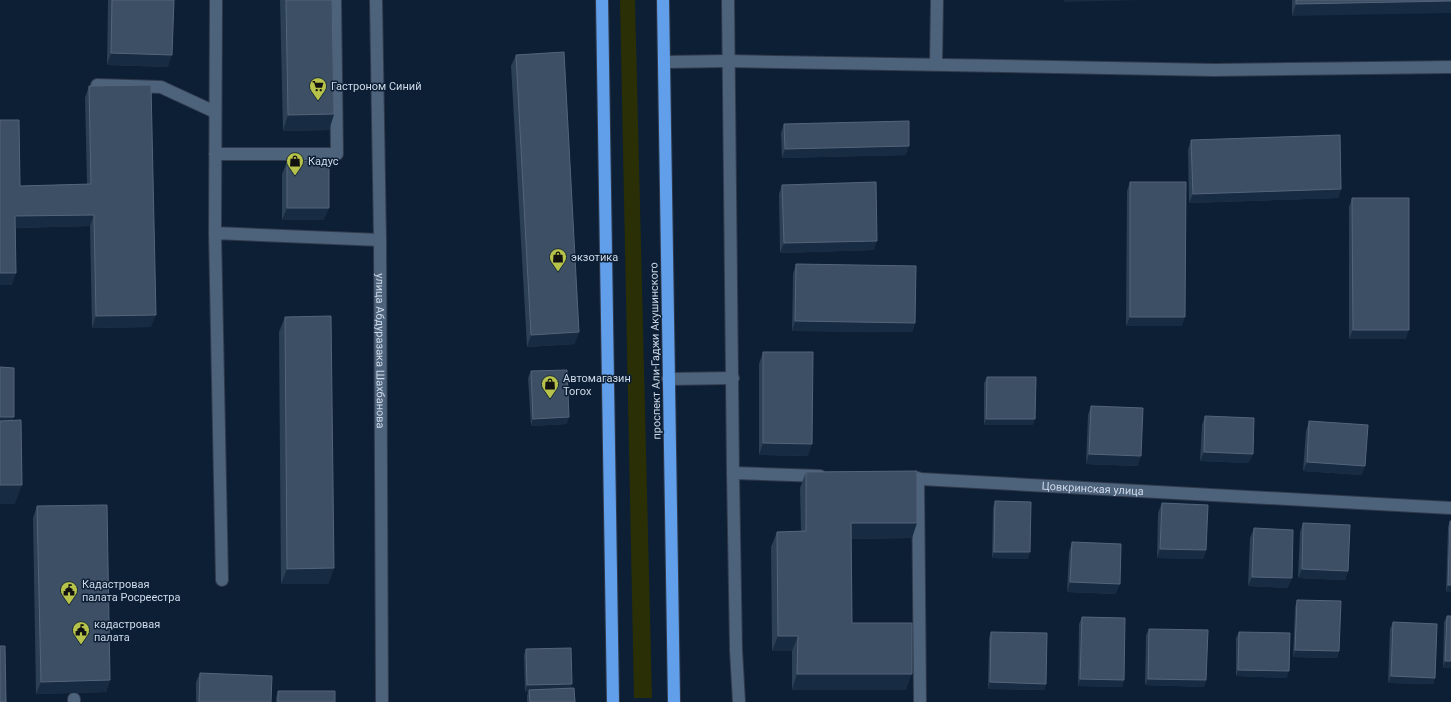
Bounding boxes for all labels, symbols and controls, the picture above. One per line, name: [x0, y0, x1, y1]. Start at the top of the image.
supermarket icon: Гастроном Синий: [308, 76, 328, 101]
place label: Гастроном Синий: [331, 80, 422, 93]
shop icon: Кадус: [285, 151, 305, 176]
place label: Кадус: [308, 155, 339, 168]
shop icon: экзотика: [548, 247, 568, 272]
place label: экзотика: [571, 251, 618, 264]
street label: проспект Али-Гаджи Акушинского: [647, 262, 664, 440]
street label: улица Абдуразака Шахбанова: [373, 273, 387, 429]
place label: Автомагазин Тогох: [563, 372, 631, 398]
shop icon: Автомагазин Тогох: [540, 374, 560, 399]
street label: Цовкринская улица: [1041, 480, 1144, 498]
place label: Кадастровая палата Росреестра: [82, 578, 180, 604]
public building icon: Кадастровая палата Росреестра: [59, 580, 79, 605]
place label: кадастровая палата: [94, 618, 160, 644]
public building icon: кадастровая палата: [71, 620, 91, 645]

